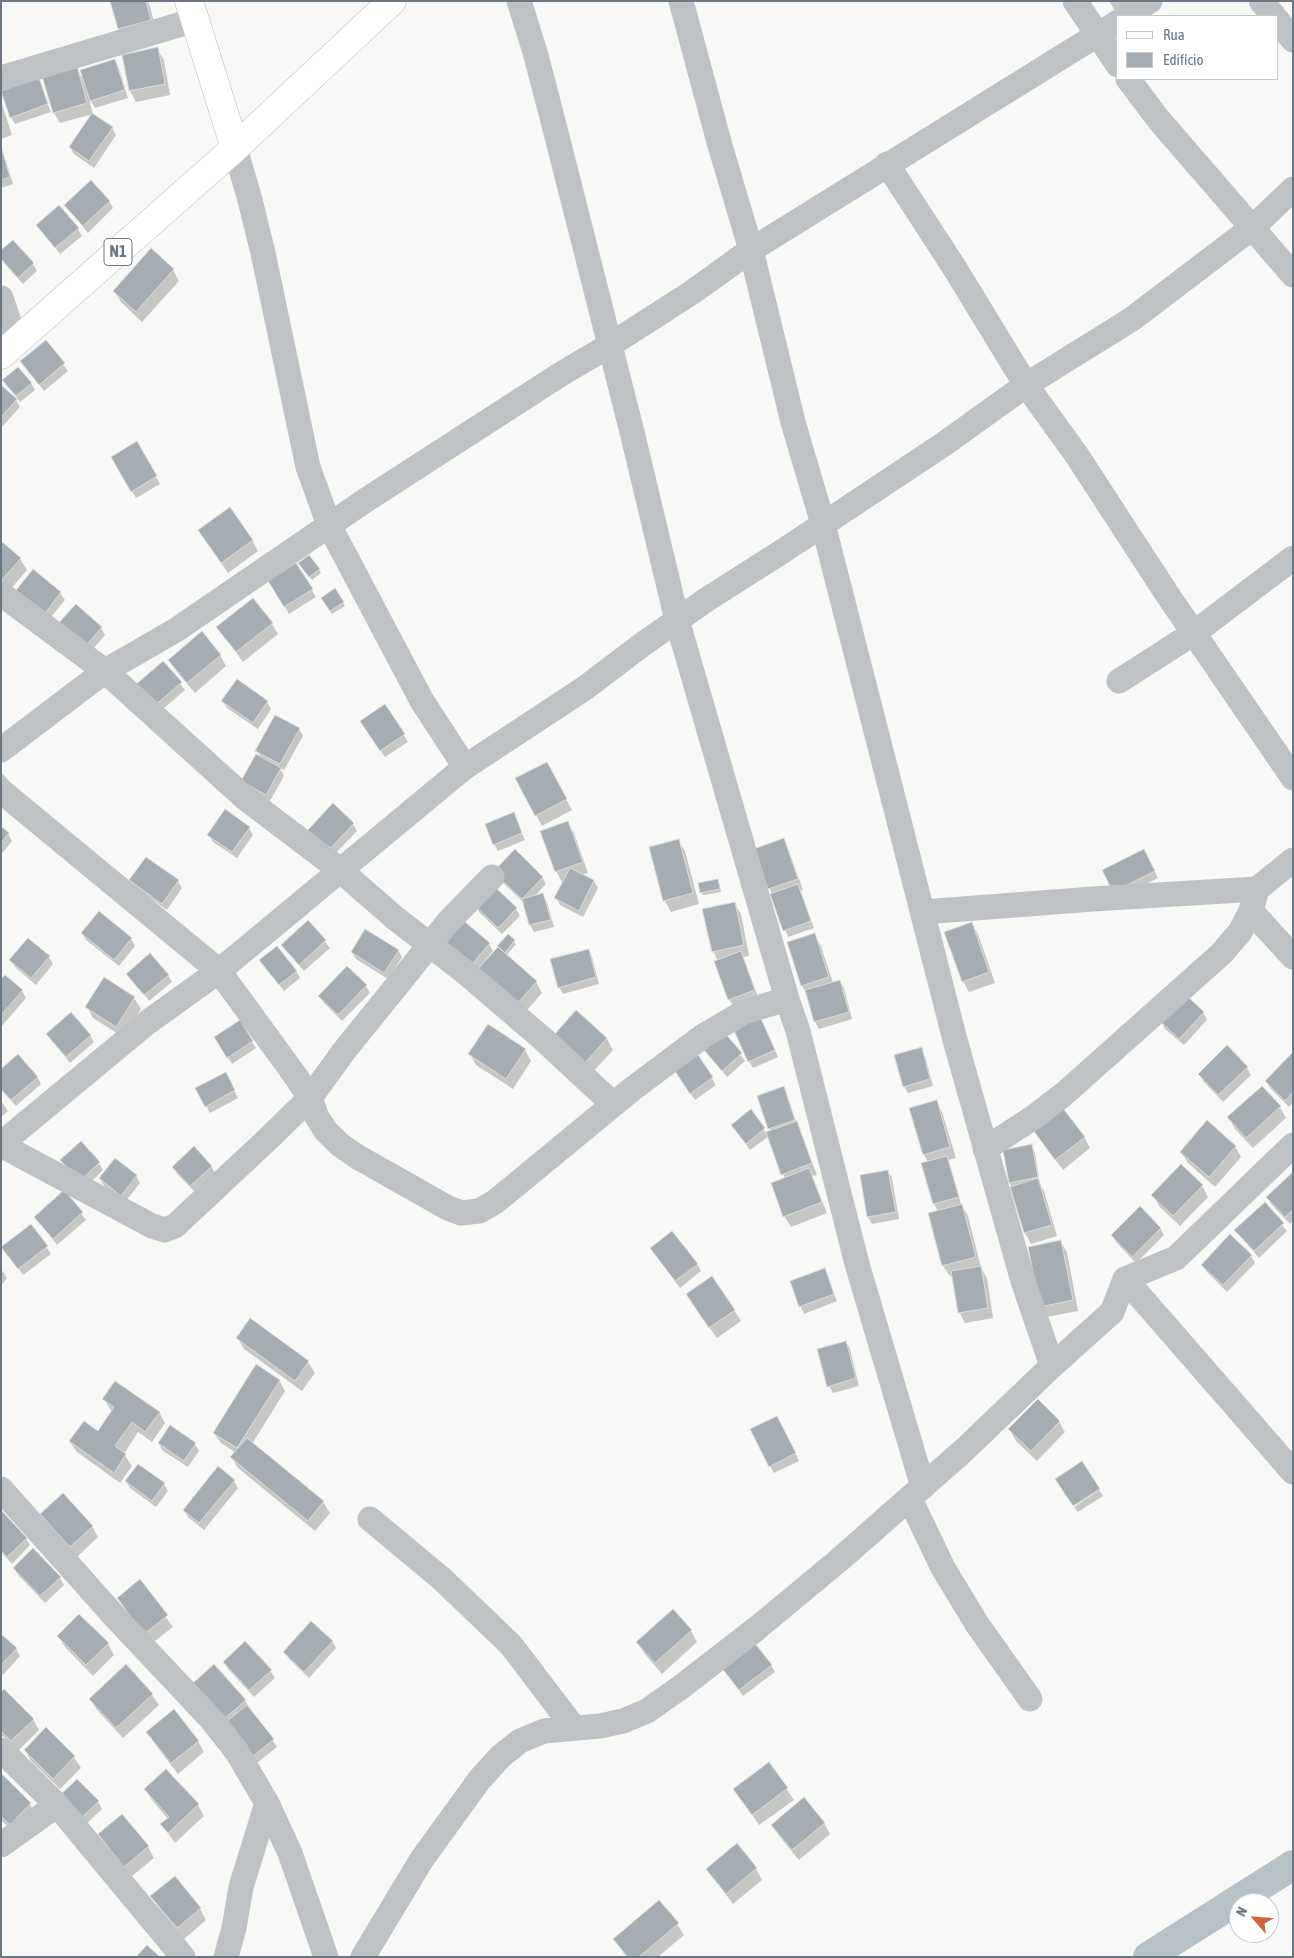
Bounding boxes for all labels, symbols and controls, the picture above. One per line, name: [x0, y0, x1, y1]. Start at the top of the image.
legend: [1116, 15, 1279, 80]
text: Rua: [1163, 26, 1185, 43]
text: Edifício: [1163, 51, 1204, 68]
road number: N1: [104, 238, 132, 266]
north arrow: [1229, 1893, 1279, 1943]
text: N: [1233, 1904, 1251, 1919]

